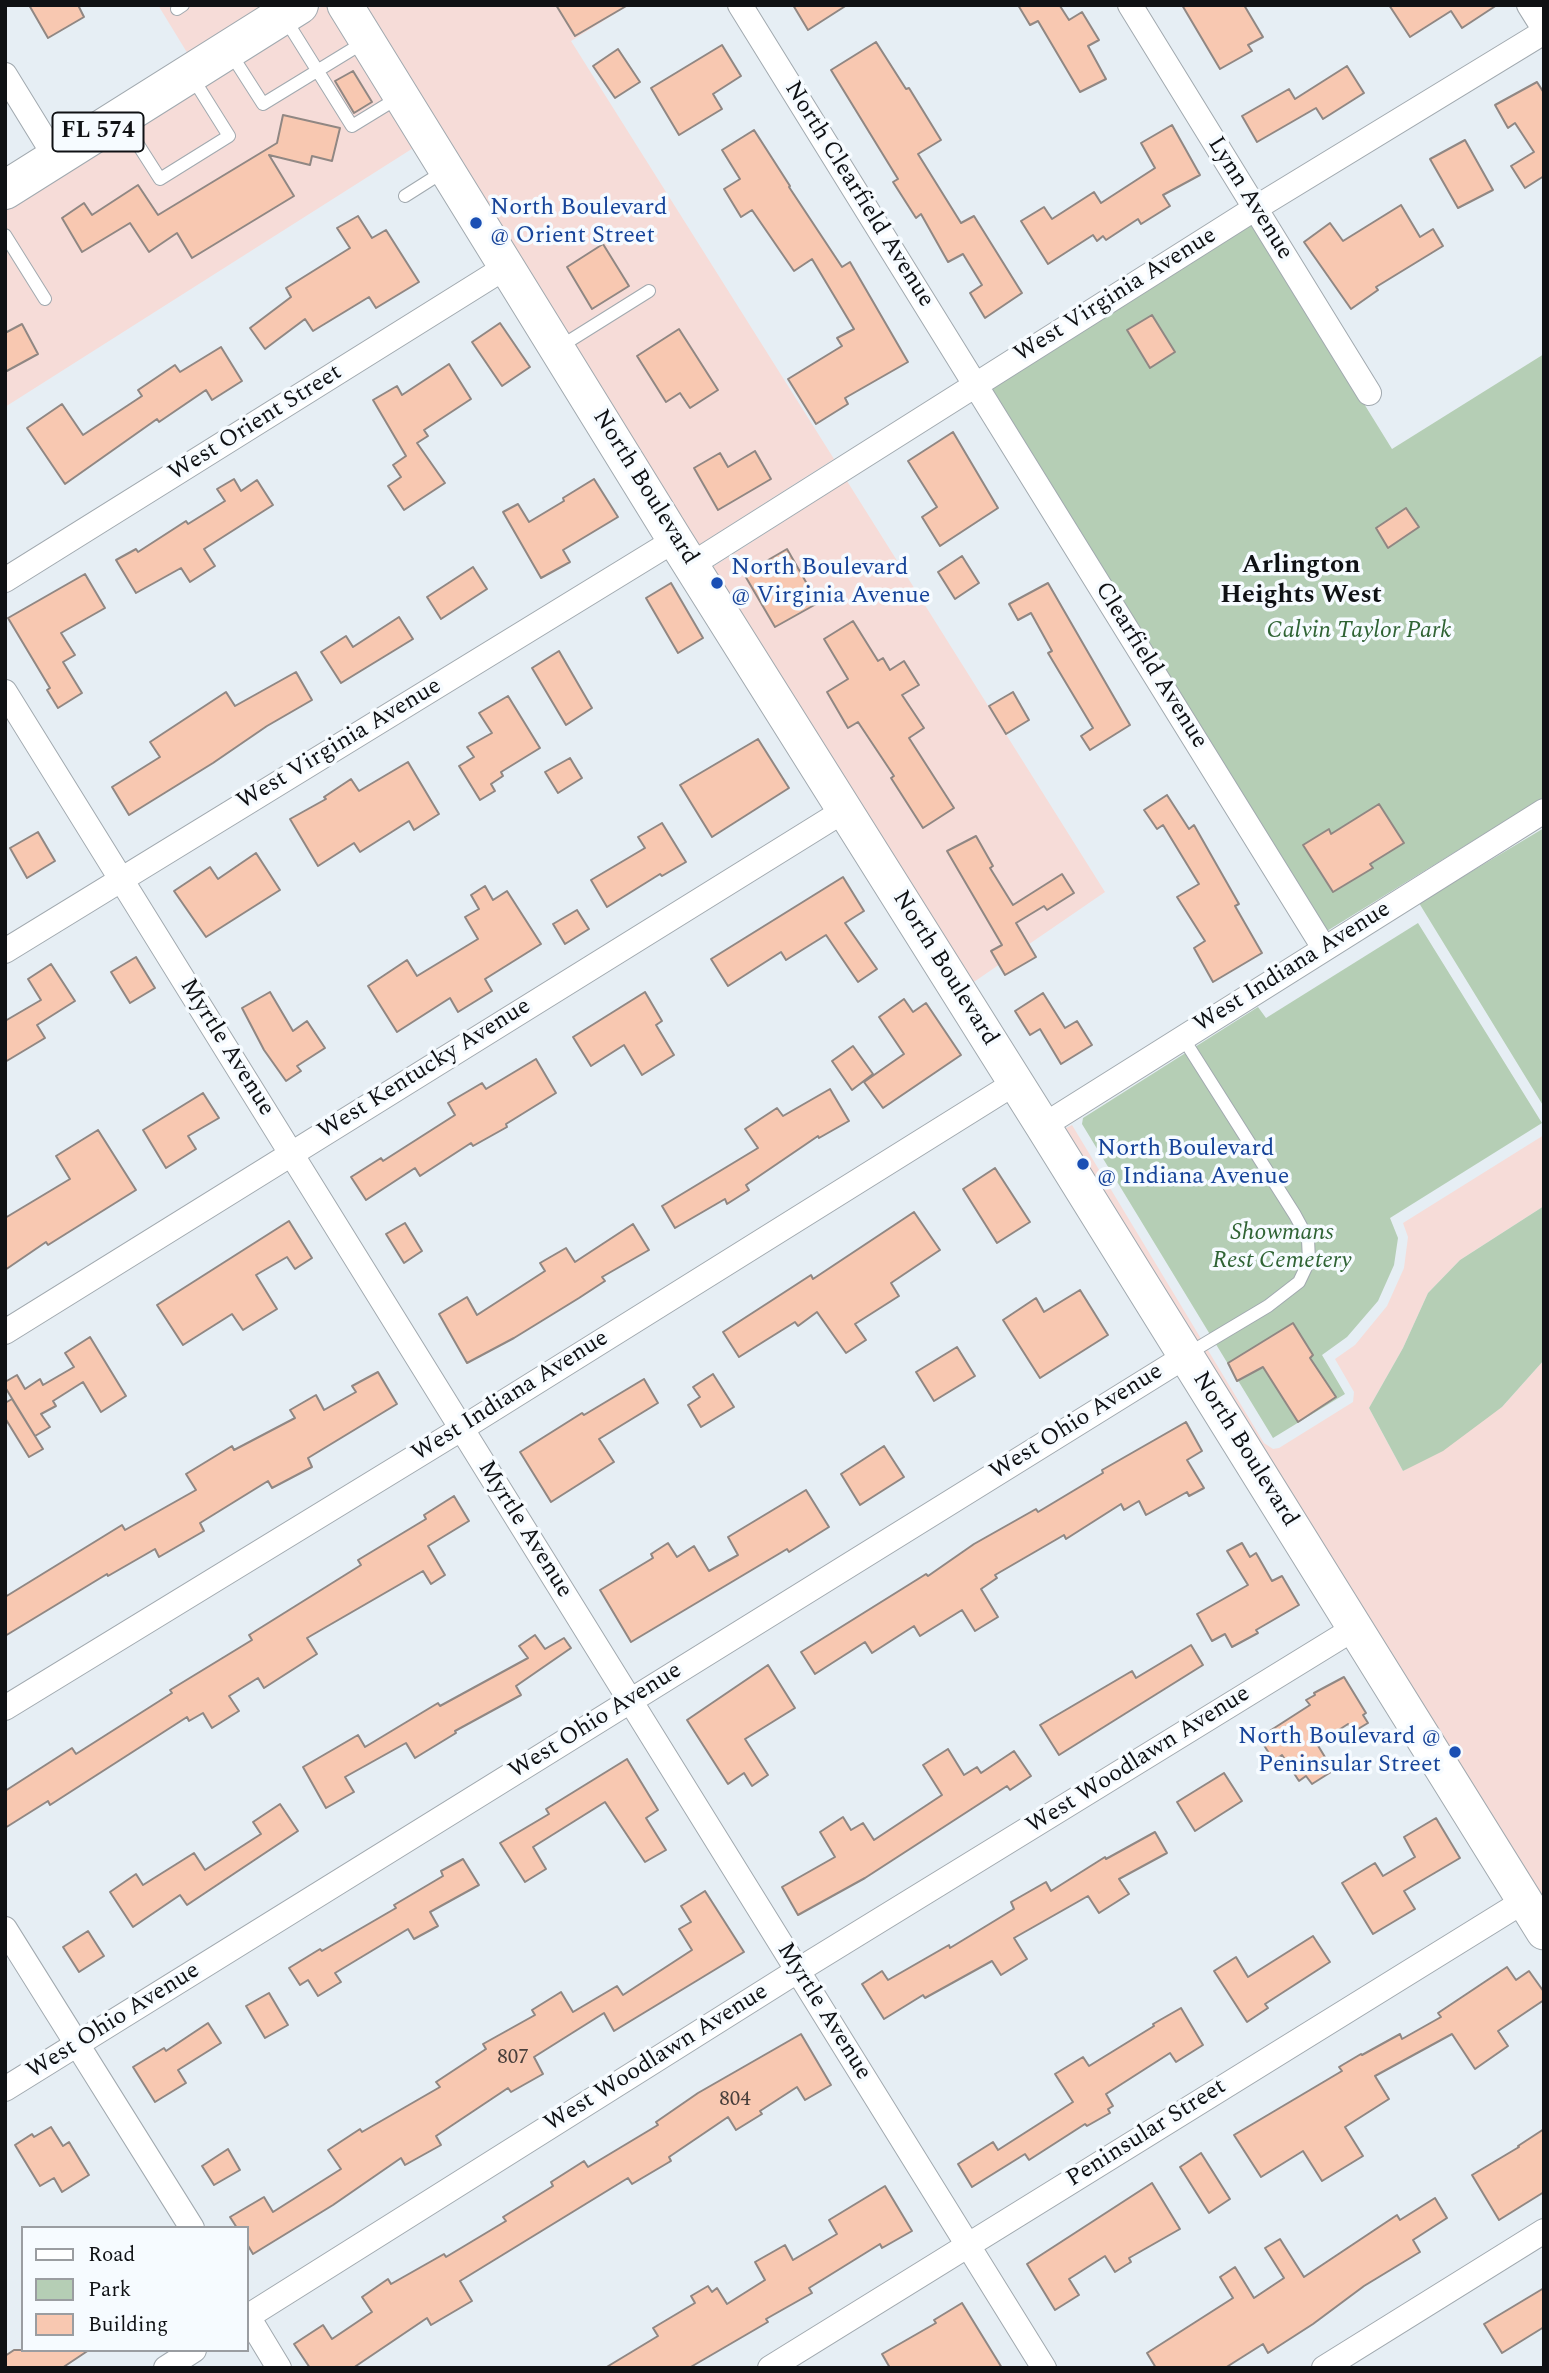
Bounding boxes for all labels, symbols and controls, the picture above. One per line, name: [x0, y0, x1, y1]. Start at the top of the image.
street label: North Clearfield Avenue: [777, 77, 939, 313]
road number: FL 574: [52, 113, 144, 152]
street label: Lynn Avenue: [1200, 132, 1298, 266]
place label: North Boulevard @ Orient Street: [490, 195, 667, 251]
marker: North Boulevard @ Orient Street: [468, 215, 484, 231]
street label: West Virginia Avenue: [1010, 222, 1222, 370]
street label: West Orient Street: [164, 359, 348, 489]
street label: North Boulevard: [585, 405, 703, 571]
district label: Arlington Heights West: [1220, 551, 1382, 612]
place label: North Boulevard @ Virginia Avenue: [731, 555, 930, 611]
marker: North Boulevard @ Virginia Avenue: [709, 575, 725, 591]
street label: Clearfield Avenue: [1087, 577, 1213, 755]
park label: Calvin Taylor Park: [1267, 618, 1451, 646]
street label: West Virginia Avenue: [233, 673, 447, 817]
street label: North Boulevard: [885, 886, 1003, 1052]
street label: West Indiana Avenue: [1189, 896, 1397, 1040]
street label: Myrtle Avenue: [172, 974, 280, 1122]
street label: West Kentucky Avenue: [313, 993, 537, 1147]
place label: North Boulevard @ Indiana Avenue: [1097, 1136, 1289, 1192]
marker: North Boulevard @ Indiana Avenue: [1075, 1156, 1091, 1172]
park label: Showmans Rest Cemetery: [1212, 1220, 1352, 1276]
street label: West Indiana Avenue: [407, 1325, 615, 1469]
street label: West Ohio Avenue: [985, 1358, 1169, 1488]
street label: North Boulevard: [1185, 1367, 1303, 1533]
street label: Myrtle Avenue: [470, 1456, 578, 1604]
street label: West Ohio Avenue: [504, 1657, 688, 1787]
street label: West Woodlawn Avenue: [1022, 1680, 1256, 1842]
place label: North Boulevard @ Peninsular Street: [1238, 1724, 1441, 1780]
marker: North Boulevard @ Peninsular Street: [1447, 1744, 1463, 1760]
street label: Myrtle Avenue: [769, 1938, 877, 2086]
street label: West Ohio Avenue: [22, 1957, 206, 2087]
street label: West Woodlawn Avenue: [540, 1978, 774, 2140]
house number: 807: [497, 2046, 529, 2072]
street label: Peninsular Street: [1062, 2073, 1232, 2195]
house number: 804: [719, 2088, 751, 2114]
legend: [21, 2226, 248, 2352]
text: Road: [88, 2239, 135, 2271]
text: Park: [88, 2274, 131, 2306]
text: Building: [88, 2309, 168, 2341]

